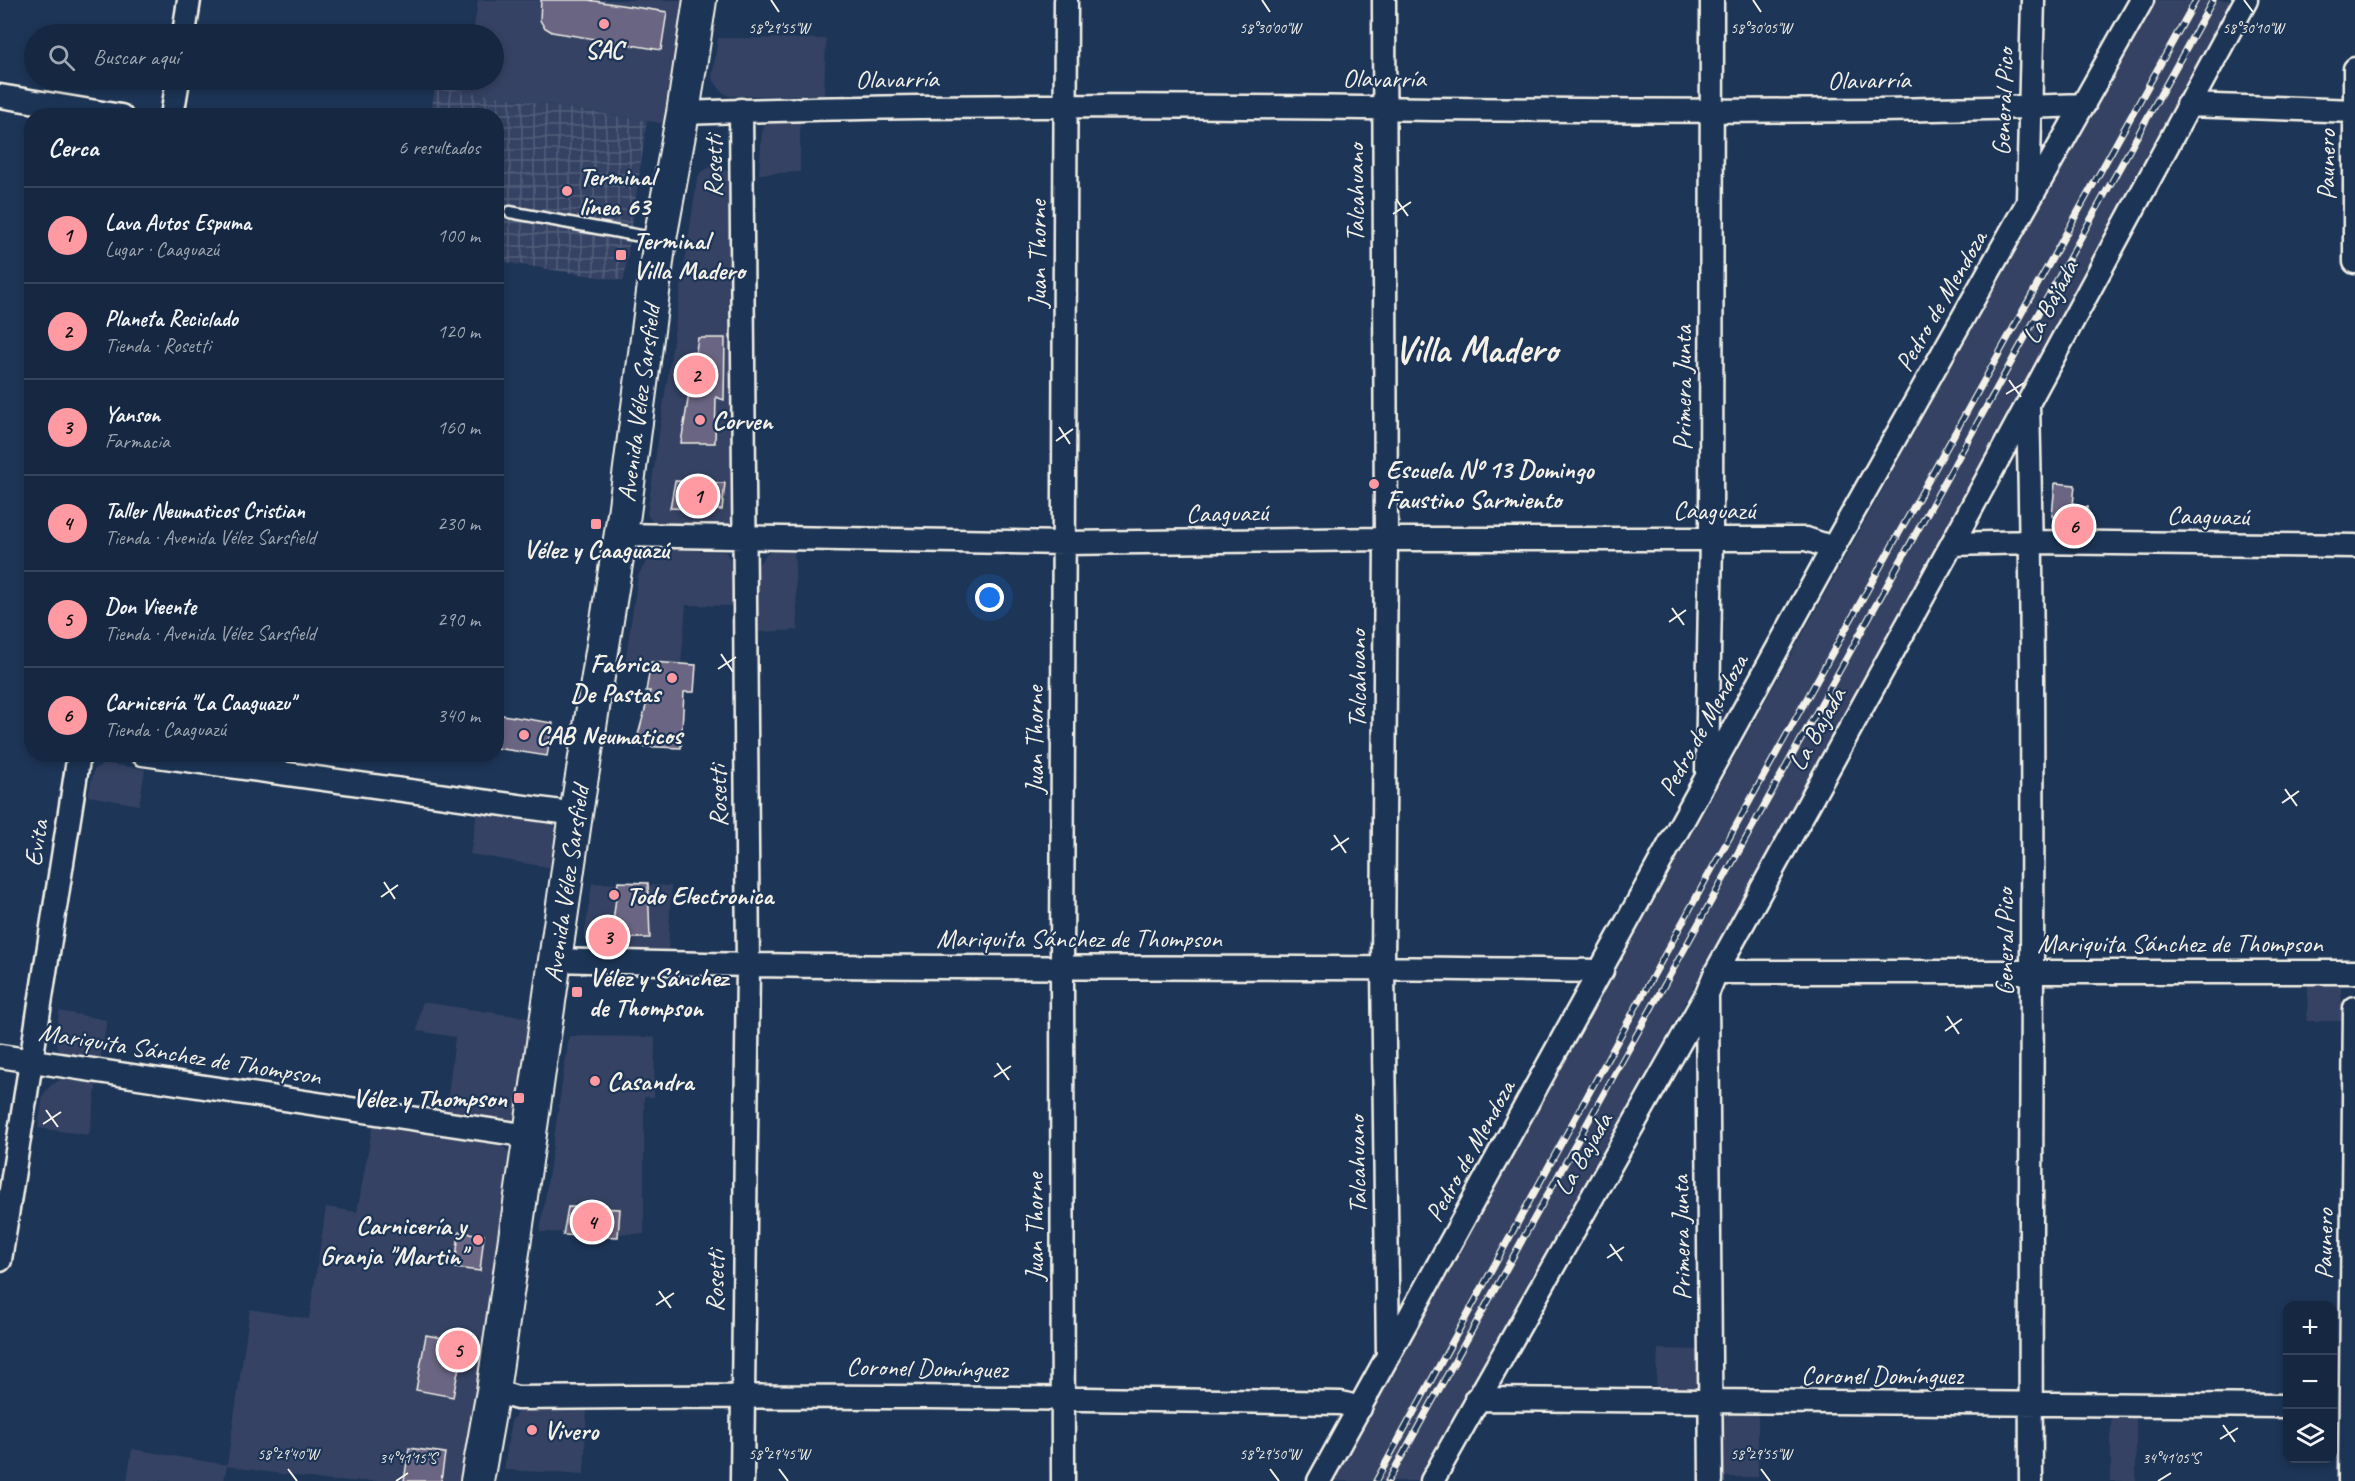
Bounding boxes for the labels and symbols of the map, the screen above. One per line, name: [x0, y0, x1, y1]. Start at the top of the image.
marker: SAC: [597, 17, 611, 31]
text: 58°29'55"W: [749, 19, 813, 38]
text: 58°30'00"W: [1240, 19, 1304, 38]
text: 58°30'05"W: [1731, 19, 1795, 38]
text: 58°30'10"W: [2223, 19, 2287, 38]
place label: SAC: [585, 33, 627, 66]
street label: General Pico: [1985, 45, 2021, 156]
street label: Olavarría: [855, 62, 940, 96]
street label: Olavarría: [1342, 62, 1427, 95]
street label: Olavarría: [1827, 63, 1912, 97]
street label: Paunero: [2310, 128, 2343, 200]
street label: Rosetti: [697, 132, 730, 197]
street label: Talcahuano: [1339, 141, 1372, 242]
place label: Terminal línea 63: [579, 160, 660, 223]
marker: Terminal línea 63: [560, 184, 574, 198]
street label: Juan Thorne: [1021, 198, 1054, 310]
street label: Pedro de Mendoza: [1887, 223, 1996, 377]
place label: Terminal Villa Madero: [633, 224, 747, 287]
marker: Terminal Villa Madero: [614, 248, 628, 262]
street label: La Bajada: [2014, 253, 2086, 349]
street label: Avenida Vélez Sarsfield: [609, 299, 668, 504]
street label: Primera Junta: [1666, 324, 1699, 450]
district label: Villa Madero: [1394, 326, 1561, 373]
pin: 2: [676, 352, 716, 398]
place label: Corven: [712, 404, 774, 437]
marker: Corven: [693, 413, 707, 427]
place label: Escuela Nº 13 Domingo Faustino Sarmiento: [1386, 453, 1595, 516]
pin: 1: [678, 474, 718, 518]
marker: Escuela Nº 13 Domingo Faustino Sarmiento: [1367, 477, 1381, 491]
street label: Caaguazú: [1673, 494, 1757, 527]
street label: Caaguazú: [1186, 496, 1271, 530]
street label: Caaguazú: [2167, 499, 2252, 533]
pin: 6: [2054, 504, 2094, 548]
marker: Vélez y Caaguazú: [589, 517, 603, 531]
place label: Vélez y Caaguazú: [523, 533, 671, 566]
your location: [975, 583, 1004, 612]
street label: Talcahuano: [1341, 627, 1374, 728]
street label: Pedro de Mendoza: [1650, 646, 1757, 802]
place label: Fabrica De Pastas: [570, 647, 663, 710]
marker: Fabrica De Pastas: [665, 671, 679, 685]
street label: La Bajada: [1781, 680, 1854, 776]
street label: Juan Thorne: [1018, 684, 1051, 796]
place label: CAB Neumaticos: [536, 719, 685, 752]
marker: CAB Neumaticos: [517, 728, 531, 742]
street label: Rosetti: [701, 761, 735, 827]
street label: Avenida Vélez Sarsfield: [536, 779, 597, 984]
street label: Evita: [16, 816, 56, 868]
place label: Todo Electronica: [626, 879, 775, 912]
street label: General Pico: [1988, 885, 2021, 996]
marker: Todo Electronica: [607, 888, 621, 902]
pin: 3: [588, 914, 628, 960]
street label: Mariquita Sánchez de Thompson: [936, 922, 1223, 955]
street label: Mariquita Sánchez de Thompson: [2037, 927, 2324, 960]
place label: Vélez y Sánchez de Thompson: [589, 961, 730, 1024]
marker: Vélez y Sánchez de Thompson: [570, 985, 584, 999]
street label: Mariquita Sánchez de Thompson: [36, 1015, 325, 1093]
place label: Casandra: [607, 1065, 696, 1098]
street label: Pedro de Mendoza: [1417, 1072, 1524, 1228]
marker: Casandra: [588, 1074, 602, 1088]
place label: Vélez y Thompson: [353, 1082, 508, 1115]
marker: Vélez y Thompson: [512, 1091, 526, 1105]
street label: La Bajada: [1546, 1105, 1621, 1201]
street label: Talcahuano: [1340, 1113, 1374, 1215]
street label: Juan Thorne: [1018, 1171, 1051, 1283]
street label: Primera Junta: [1663, 1174, 1699, 1301]
pin: 4: [572, 1200, 612, 1244]
street label: Paunero: [2307, 1207, 2341, 1280]
place label: Carnicería y Granja "Martin": [320, 1209, 472, 1272]
marker: Carnicería y Granja "Martin": [471, 1233, 485, 1247]
street label: Rosetti: [698, 1246, 732, 1312]
pin: 5: [438, 1328, 478, 1372]
street label: Coronel Domínguez: [846, 1350, 1010, 1386]
street label: Coronel Domínguez: [1801, 1359, 1965, 1392]
place label: Vivero: [544, 1414, 600, 1447]
marker: Vivero: [525, 1423, 539, 1437]
text: 58°29'40"W: [258, 1445, 322, 1464]
text: 58°29'45"W: [749, 1445, 813, 1464]
text: 58°29'50"W: [1240, 1445, 1304, 1464]
text: 58°29'55"W: [1731, 1445, 1795, 1464]
text: 34°41'15"S: [379, 1449, 439, 1468]
text: 34°41'05"S: [2142, 1449, 2202, 1468]

